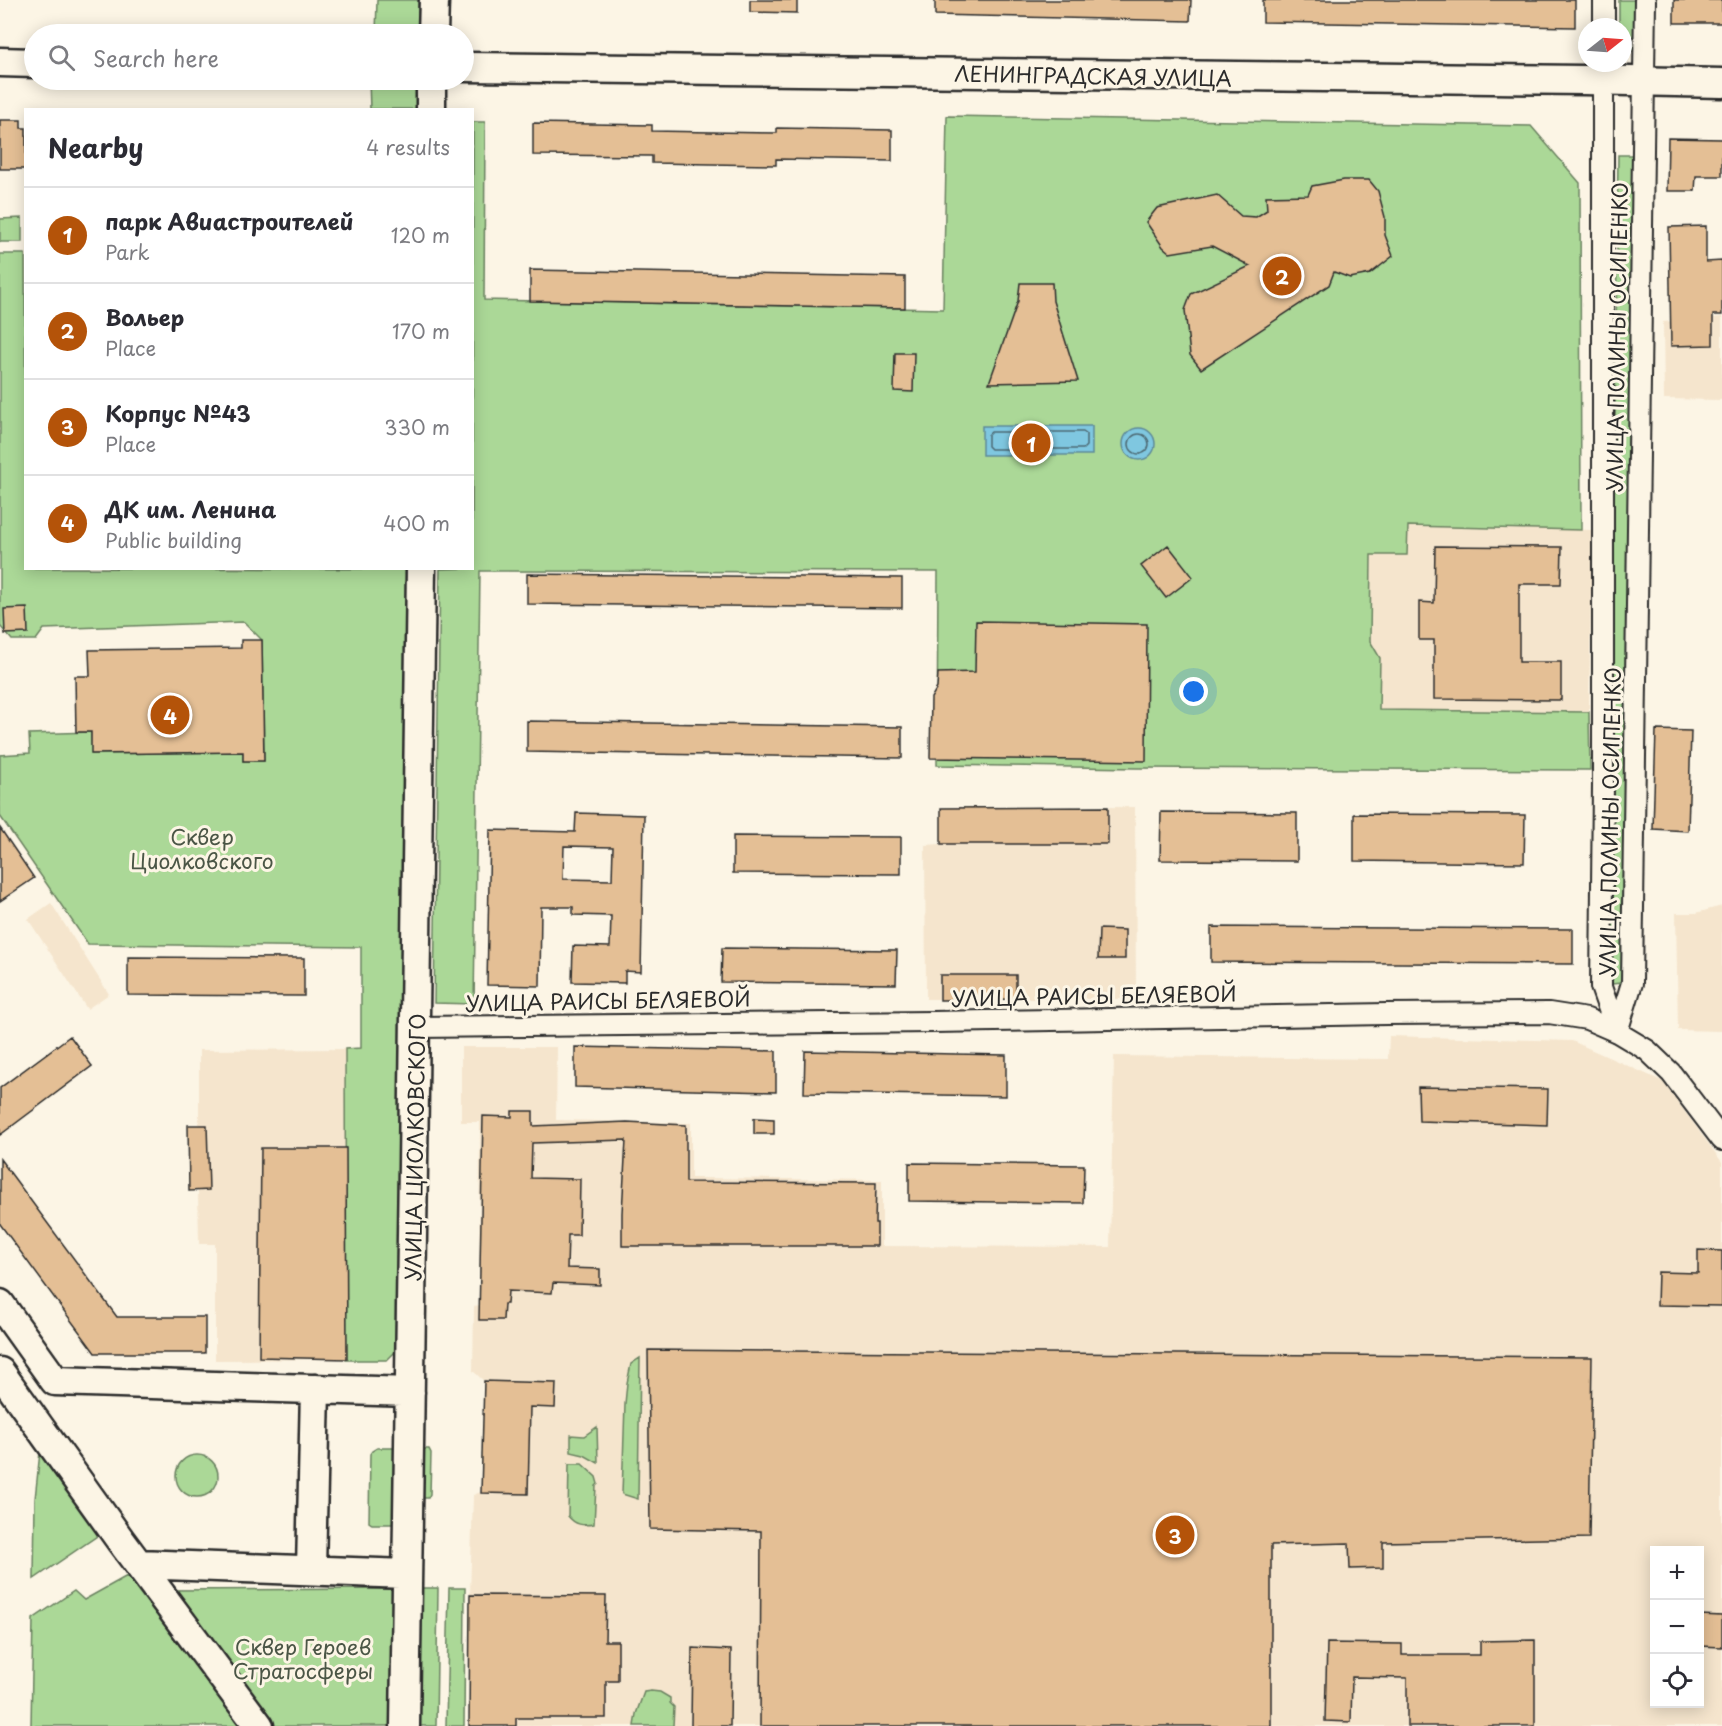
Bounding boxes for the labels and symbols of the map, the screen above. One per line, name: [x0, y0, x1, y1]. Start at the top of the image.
north arrow: [1578, 18, 1632, 72]
street label: ЛЕНИНГРАДСКАЯ УЛИЦА: [954, 57, 1232, 93]
street label: УЛИЦА ПОЛИНЫ ОСИПЕНКО: [1597, 182, 1635, 492]
pin: 2: [1262, 254, 1302, 298]
pin: 1: [1012, 420, 1050, 466]
street label: УЛИЦА ПОЛИНЫ ОСИПЕНКО: [1590, 667, 1628, 977]
your location: [1179, 677, 1208, 706]
pin: 4: [150, 692, 190, 738]
park label: Сквер Циолковского: [130, 820, 274, 876]
street label: УЛИЦА РАИСЫ БЕЛЯЕВОЙ: [951, 977, 1237, 1013]
street label: УЛИЦА РАИСЫ БЕЛЯЕВОЙ: [465, 982, 751, 1018]
street label: УЛИЦА ЦИОЛКОВСКОГО: [396, 1013, 432, 1281]
pin: 3: [1156, 1512, 1194, 1558]
park label: Сквер Героев Стратосферы: [233, 1630, 373, 1686]

